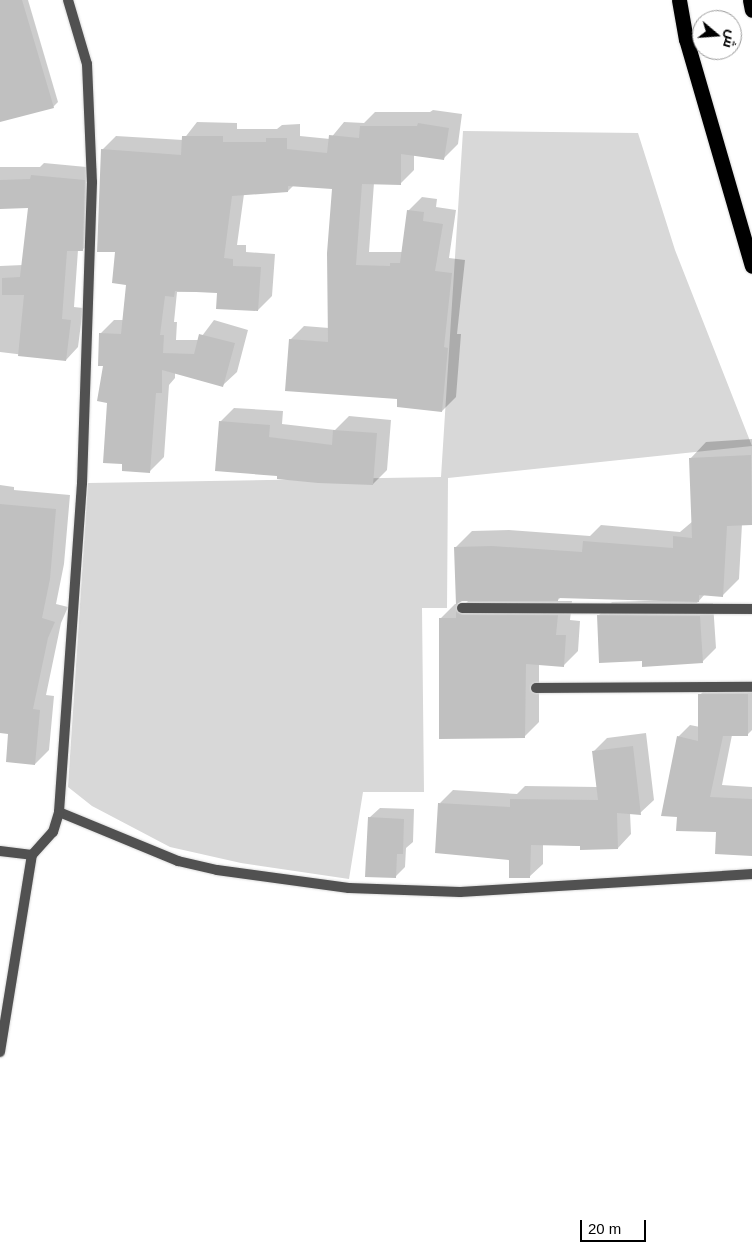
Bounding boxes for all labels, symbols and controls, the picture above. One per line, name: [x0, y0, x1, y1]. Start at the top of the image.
north arrow: [692, 10, 742, 60]
text: ش: [720, 28, 741, 50]
scale bar: [582, 1210, 648, 1242]
text: 20 m: [588, 1220, 621, 1237]

